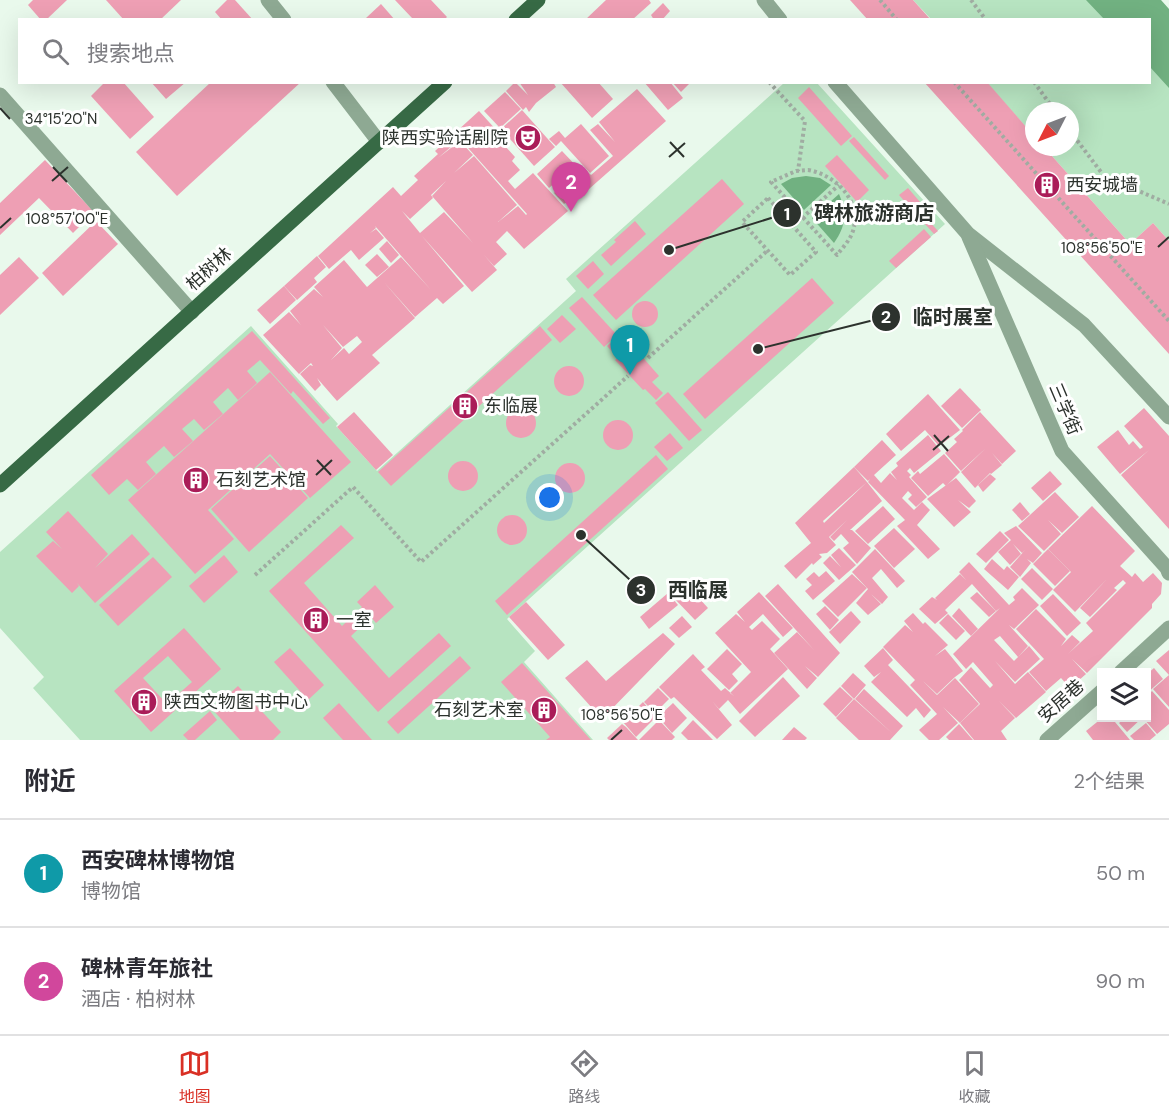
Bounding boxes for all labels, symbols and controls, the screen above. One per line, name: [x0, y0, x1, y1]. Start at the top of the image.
search box: [18, 18, 1151, 84]
icon: search: [39, 35, 72, 68]
text: 搜索地点: [87, 39, 175, 68]
north arrow: [1025, 102, 1079, 156]
text: 34°15'20"N: [25, 109, 97, 129]
theatre icon: 陕西实验话剧院: [513, 123, 543, 153]
place label: 陕西实验话剧院: [382, 126, 508, 150]
pin: 2: [552, 162, 590, 212]
building icon: 西安城墙: [1032, 170, 1062, 200]
place label: 西安城墙: [1066, 173, 1138, 197]
callout: 碑林旅游商店: [772, 194, 946, 232]
text: 碑林旅游商店: [814, 200, 934, 226]
text: 1: [784, 202, 790, 226]
text: 108°57'00"E: [26, 209, 108, 229]
text: 108°56'50"E: [1061, 238, 1143, 258]
street label: 柏树林: [181, 242, 237, 296]
callout: 临时展室: [871, 298, 1005, 336]
text: 临时展室: [913, 304, 993, 330]
text: 2: [881, 305, 891, 329]
pin: 1: [610, 326, 650, 375]
street label: 三学街: [1043, 379, 1087, 439]
building icon: 东临展: [450, 391, 480, 421]
place label: 东临展: [484, 394, 538, 418]
building icon: 石刻艺术馆: [181, 465, 211, 495]
place label: 石刻艺术馆: [216, 468, 306, 492]
your location: [535, 483, 564, 512]
callout: 西临展: [626, 571, 740, 609]
text: 西临展: [668, 577, 728, 603]
text: 3: [636, 578, 646, 602]
building icon: 一室: [301, 605, 331, 635]
place label: 一室: [336, 608, 372, 632]
map controls: [1097, 668, 1151, 722]
button: layers: [1097, 668, 1151, 722]
street label: 安居巷: [1033, 674, 1089, 728]
building icon: 陕西文物图书中心: [129, 687, 159, 717]
place label: 陕西文物图书中心: [164, 690, 308, 714]
building icon: 石刻艺术室: [529, 695, 559, 725]
place label: 石刻艺术室: [434, 698, 524, 722]
text: 108°56'50"E: [581, 705, 663, 725]
text: 附近: [24, 764, 76, 798]
text: 2个结果: [1073, 768, 1145, 794]
text: 西安碑林博物馆: [81, 846, 235, 875]
text: 1: [40, 860, 47, 886]
text: 50 m: [1096, 860, 1145, 886]
text: 博物馆: [81, 878, 141, 904]
text: 碑林青年旅社: [81, 954, 213, 983]
text: 2: [38, 968, 49, 994]
text: 90 m: [1096, 968, 1145, 994]
text: 酒店 · 柏树林: [81, 986, 196, 1012]
tab: 地图: [178, 1047, 211, 1107]
tab: 路线: [568, 1047, 601, 1107]
tab: 收藏: [958, 1047, 991, 1107]

